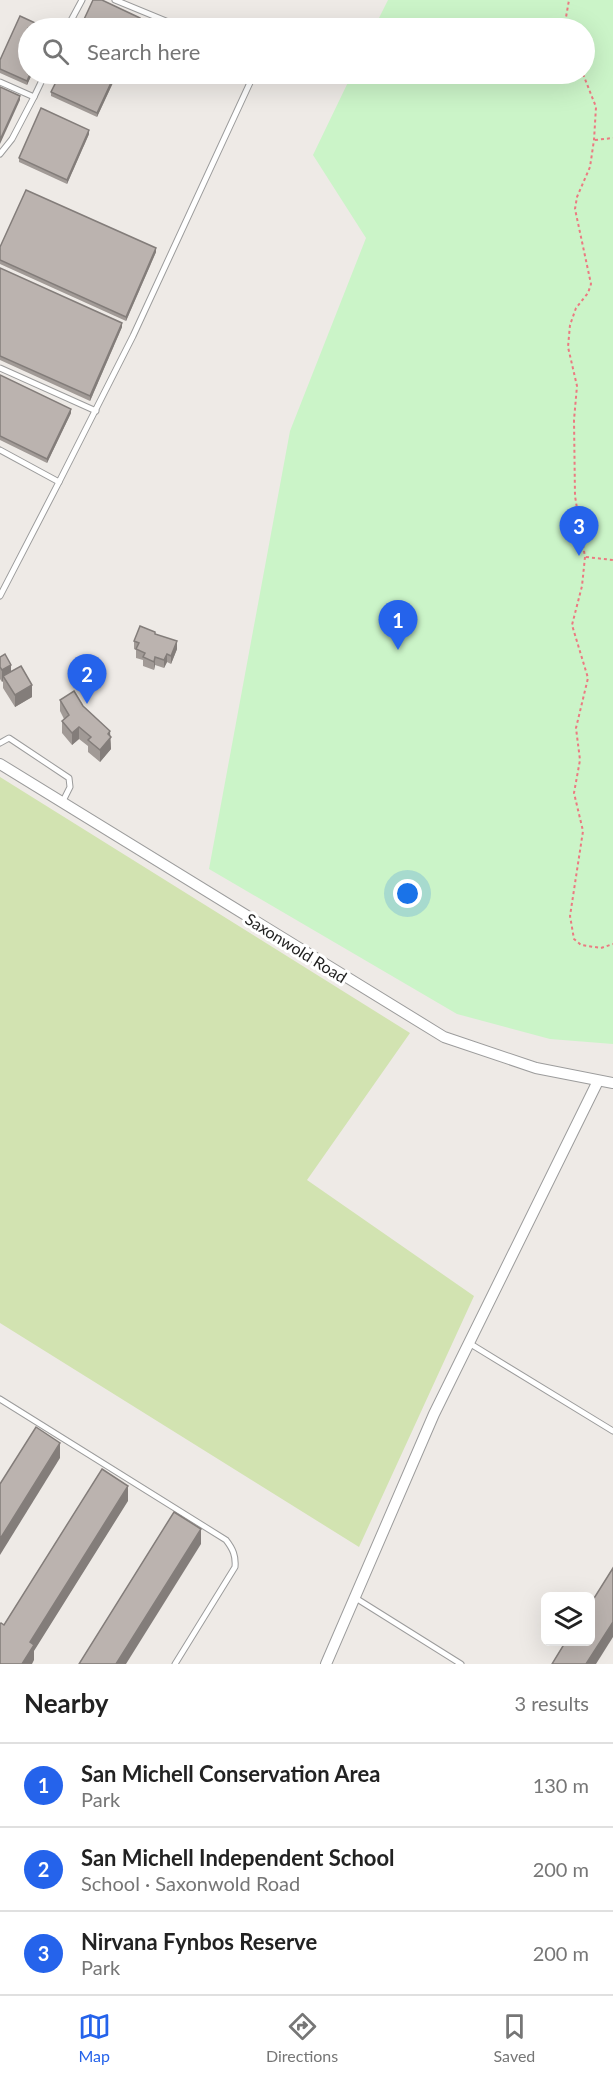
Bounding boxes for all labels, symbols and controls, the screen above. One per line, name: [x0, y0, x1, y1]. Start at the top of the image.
search box: [18, 18, 595, 84]
icon: search: [39, 35, 72, 68]
text: Search here: [87, 38, 200, 65]
pin: 3: [560, 506, 598, 556]
pin: 1: [378, 600, 418, 650]
pin: 2: [68, 654, 106, 704]
your location: [393, 879, 422, 908]
street label: Saxonwold Road: [242, 909, 350, 986]
map controls: [541, 1592, 595, 1646]
button: layers: [541, 1592, 595, 1646]
text: Nearby: [24, 1687, 109, 1719]
text: 3 results: [514, 1691, 589, 1715]
text: San Michell Conservation Area: [81, 1760, 380, 1787]
text: 1: [38, 1773, 49, 1797]
text: 130 m: [533, 1773, 589, 1797]
text: Park: [81, 1787, 120, 1811]
text: San Michell Independent School: [81, 1844, 395, 1871]
text: 2: [38, 1857, 49, 1881]
text: 200 m: [533, 1857, 589, 1881]
text: School · Saxonwold Road: [81, 1871, 300, 1895]
text: Nirvana Fynbos Reserve: [81, 1928, 317, 1955]
text: 3: [38, 1941, 49, 1965]
text: 200 m: [533, 1941, 589, 1965]
text: Park: [81, 1955, 120, 1979]
tab: Map: [78, 2010, 111, 2065]
tab: Directions: [266, 2010, 338, 2065]
tab: Saved: [494, 2010, 535, 2065]

